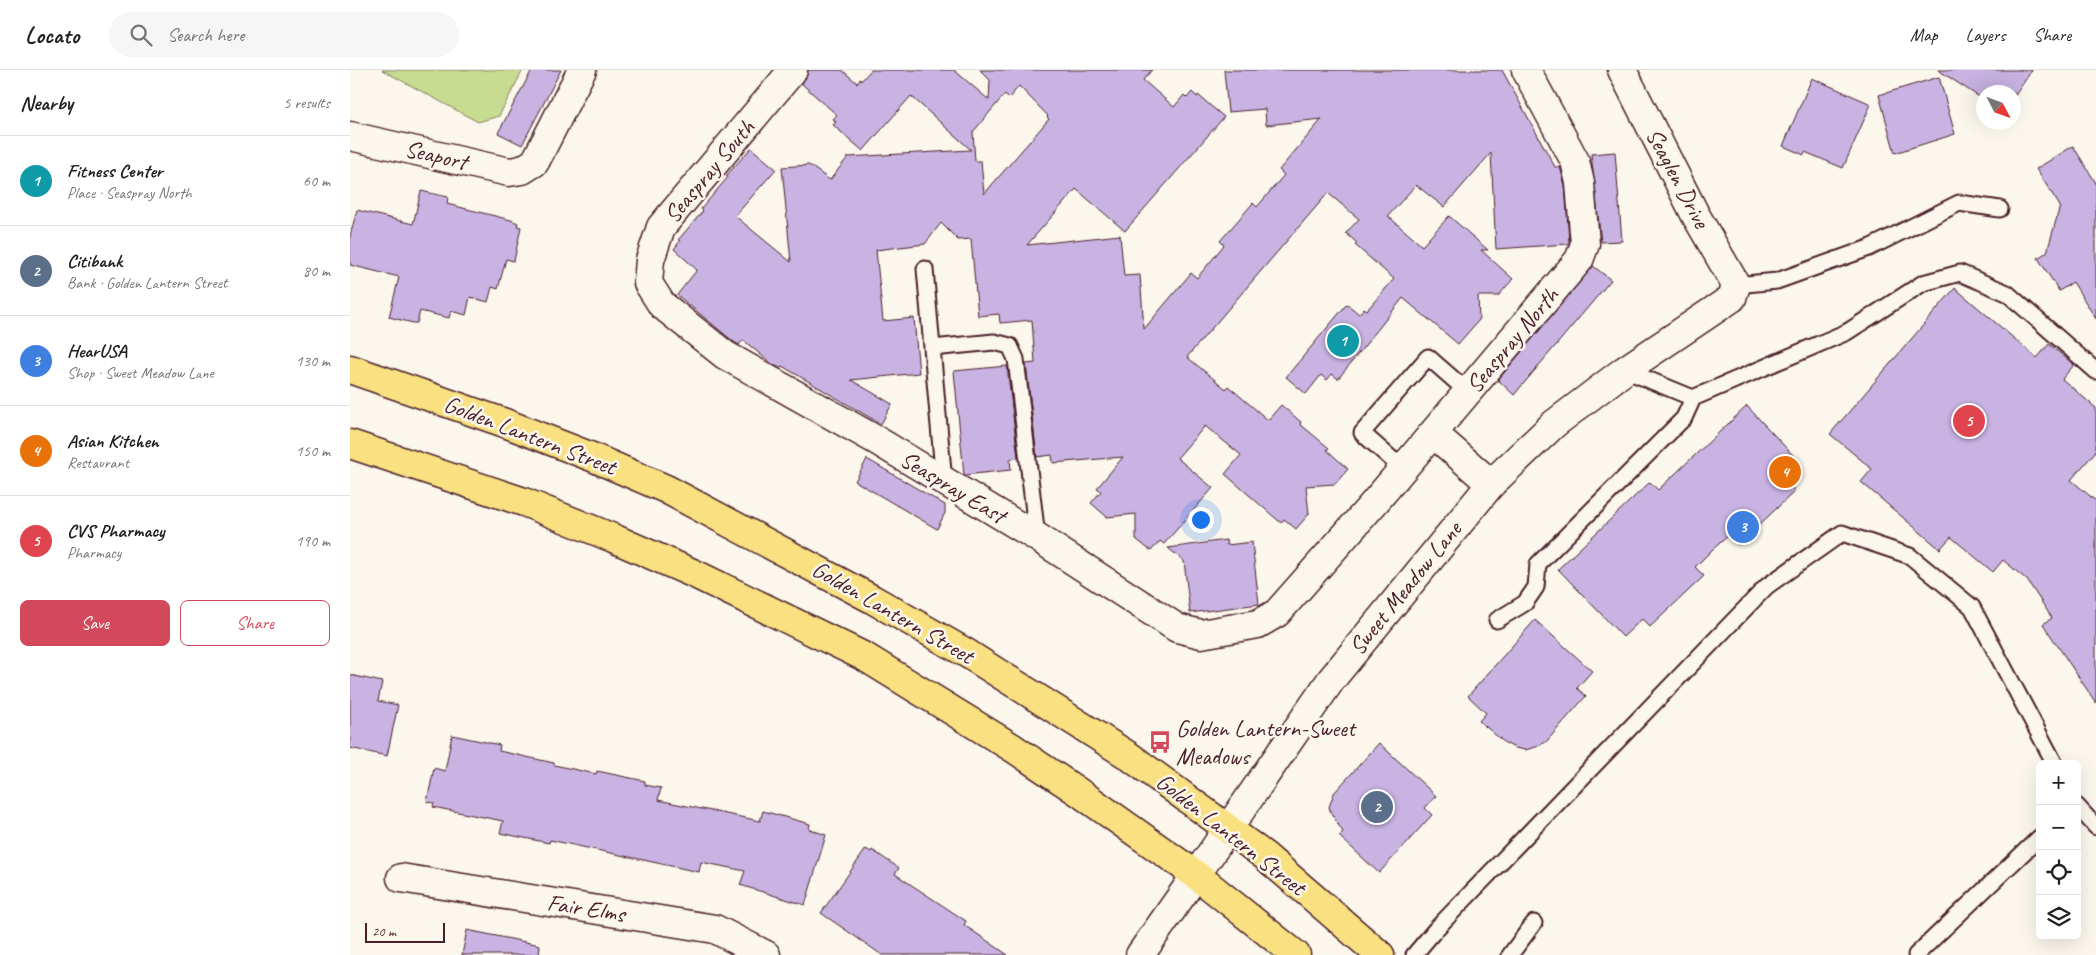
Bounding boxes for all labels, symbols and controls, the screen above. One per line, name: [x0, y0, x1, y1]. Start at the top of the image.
search box: [109, 12, 459, 57]
text: Locato: [25, 20, 79, 50]
icon: search: [127, 21, 155, 49]
text: Search here: [167, 23, 245, 47]
text: Map: [1910, 24, 1938, 46]
text: Layers: [1966, 24, 2005, 46]
text: Share: [2033, 24, 2071, 46]
north arrow: [1976, 85, 2021, 130]
text: Nearby: [20, 90, 73, 116]
text: 5 results: [283, 93, 330, 113]
street label: Seaspray South: [657, 112, 762, 229]
street label: Seaglen Drive: [1639, 123, 1718, 235]
street label: Seaport: [402, 133, 473, 177]
text: Fitness Center: [67, 159, 163, 183]
text: 1: [32, 171, 40, 191]
text: 60 m: [303, 171, 330, 191]
text: Place · Seaspray North: [67, 183, 192, 203]
text: Citibank: [67, 249, 122, 273]
text: 2: [32, 261, 40, 281]
text: 80 m: [303, 261, 330, 281]
text: Bank · Golden Lantern Street: [67, 273, 227, 293]
street label: Seaspray North: [1459, 280, 1566, 399]
pin: 1: [1327, 322, 1359, 360]
text: HearUSA: [67, 339, 127, 363]
text: 3: [32, 351, 40, 371]
text: 130 m: [296, 351, 330, 371]
text: Shop · Sweet Meadow Lane: [67, 363, 214, 383]
street label: Golden Lantern Street: [440, 388, 622, 482]
pin: 5: [1953, 402, 1985, 440]
text: Asian Kitchen: [67, 429, 158, 453]
text: 4: [32, 441, 40, 461]
text: 150 m: [296, 441, 330, 461]
street label: Seaspray East: [895, 444, 1014, 532]
text: Restaurant: [67, 453, 129, 473]
pin: 4: [1769, 453, 1801, 491]
your location: [1188, 507, 1214, 533]
pin: 3: [1727, 508, 1759, 546]
street label: Sweet Meadow Lane: [1342, 513, 1469, 661]
text: CVS Pharmacy: [67, 519, 165, 543]
text: 5: [33, 531, 39, 551]
text: 190 m: [296, 531, 330, 551]
text: Pharmacy: [67, 543, 121, 563]
street label: Golden Lantern Street: [807, 554, 981, 671]
button: Save: [20, 600, 170, 646]
button: Share: [180, 600, 330, 646]
place label: Golden Lantern-Sweet Meadows: [1176, 713, 1357, 771]
bus stop icon: Golden Lantern-Sweet Meadows: [1147, 729, 1173, 755]
map controls: [2036, 760, 2081, 940]
button: +: [2036, 760, 2081, 805]
street label: Golden Lantern Street: [1150, 766, 1313, 903]
pin: 2: [1361, 788, 1393, 826]
button: −: [2036, 805, 2081, 850]
button: locate: [2036, 850, 2081, 895]
street label: Fair Elms: [545, 887, 630, 929]
button: layers: [2036, 895, 2081, 940]
scale bar: [365, 920, 445, 943]
text: 20 m: [372, 923, 396, 940]

